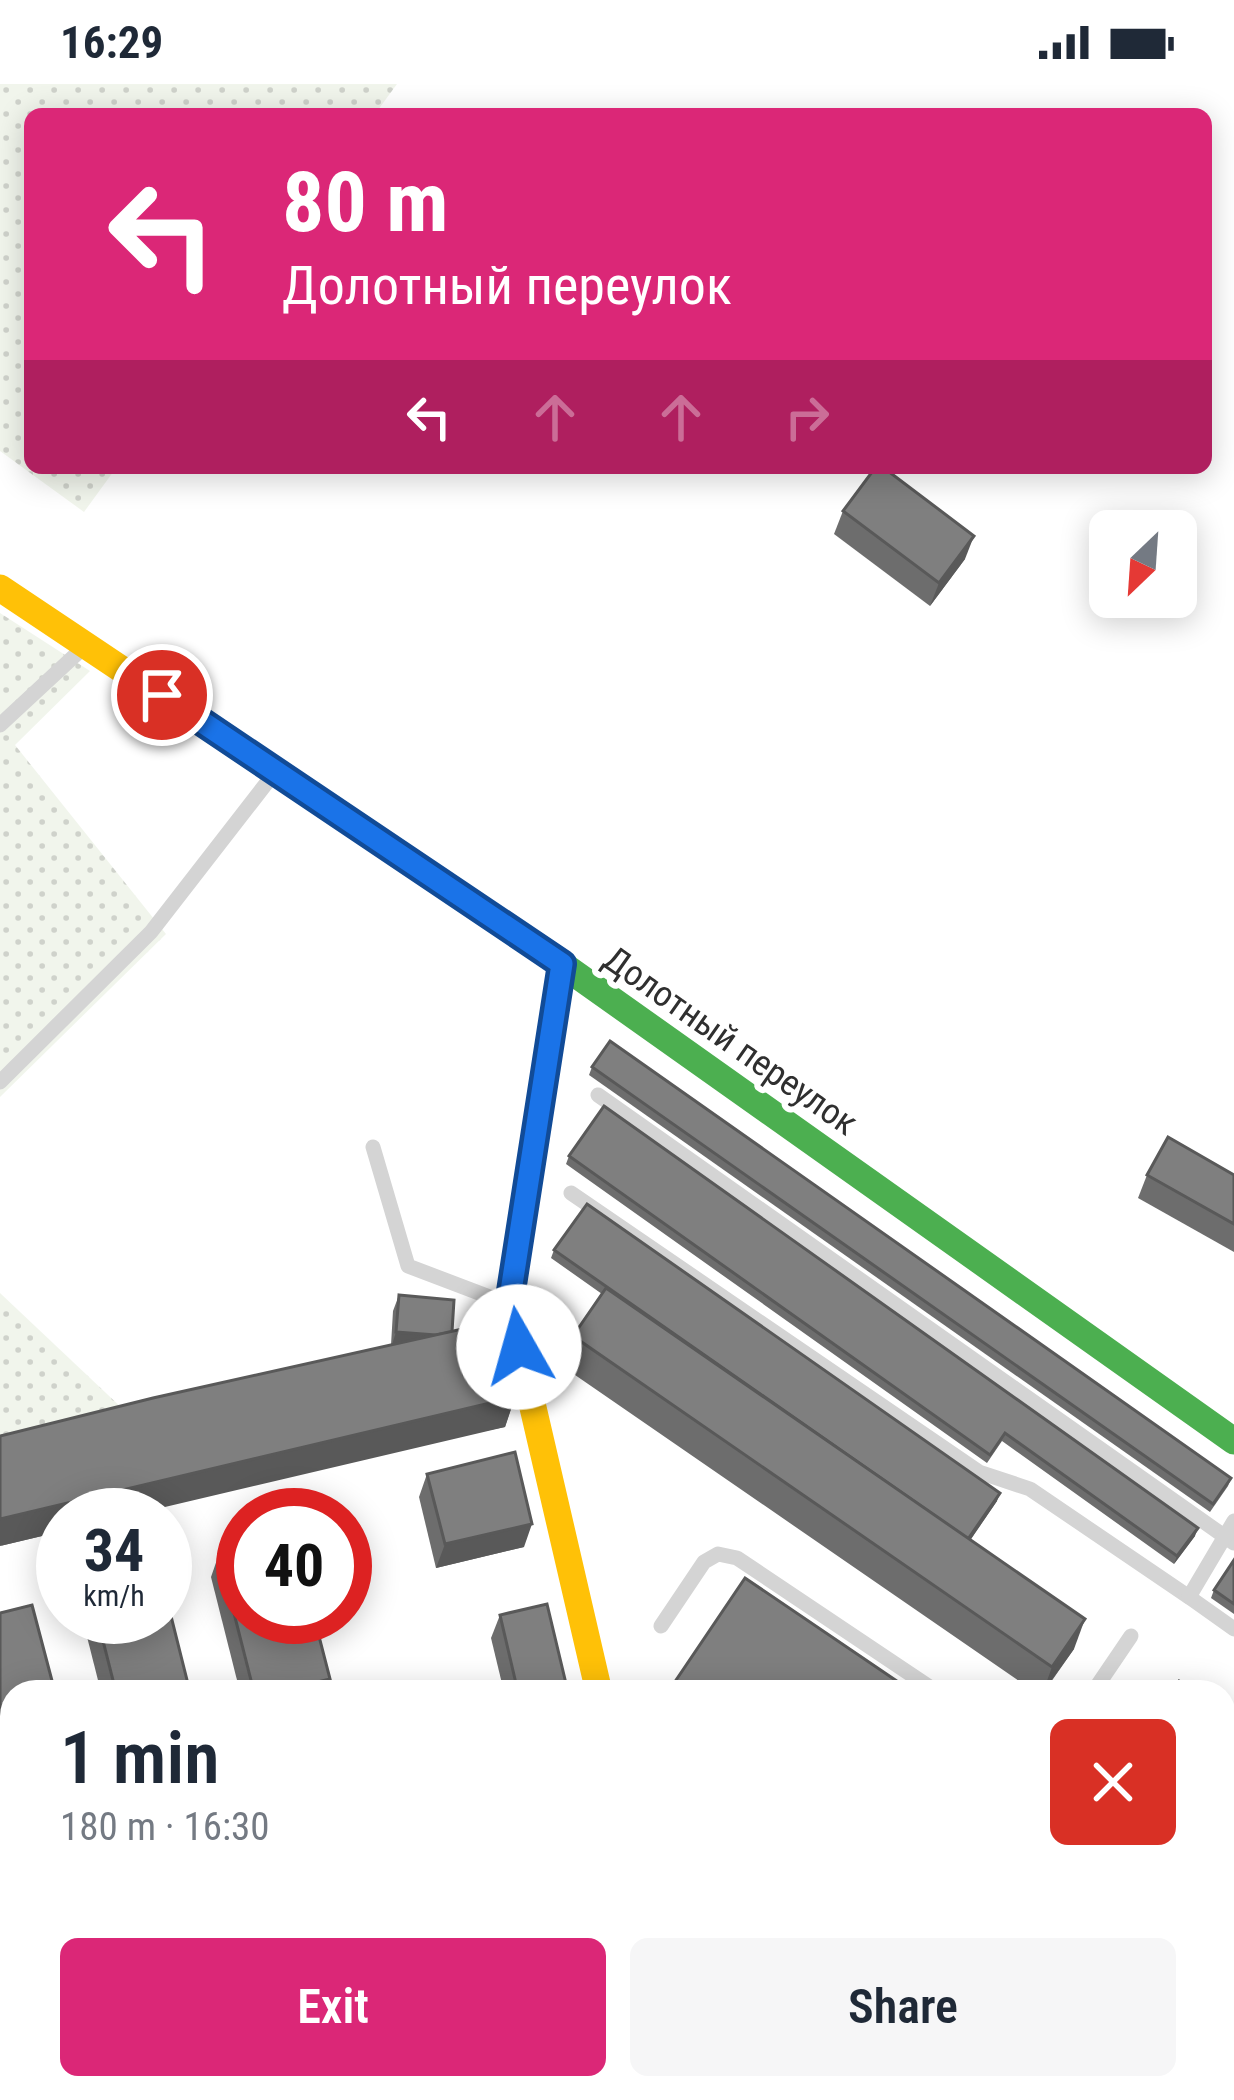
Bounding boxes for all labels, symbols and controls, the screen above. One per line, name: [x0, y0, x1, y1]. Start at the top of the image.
text: 16:29: [60, 16, 163, 69]
text: 80 m: [282, 153, 449, 252]
icon: left: [84, 156, 240, 312]
text: Долотный переулок: [282, 254, 732, 317]
icon: left: [396, 384, 462, 450]
icon: ahead: [522, 384, 588, 450]
icon: ahead: [648, 384, 714, 450]
icon: right: [774, 384, 840, 450]
north arrow: [1089, 510, 1197, 618]
map controls: [1089, 510, 1197, 618]
pin: [111, 644, 213, 746]
icon: arrive: [129, 662, 195, 728]
street label: Долотный переулок: [596, 938, 865, 1144]
position arrow: [456, 1284, 582, 1410]
speed limit sign: 40: [216, 1488, 372, 1644]
text: 34: [84, 1515, 144, 1586]
text: km/h: [83, 1578, 145, 1613]
text: 1 min: [60, 1716, 219, 1801]
button: close: [1050, 1719, 1176, 1845]
text: 180 m · 16:30: [60, 1804, 270, 1850]
button: Exit: [60, 1938, 606, 2076]
button: Share: [630, 1938, 1176, 2076]

